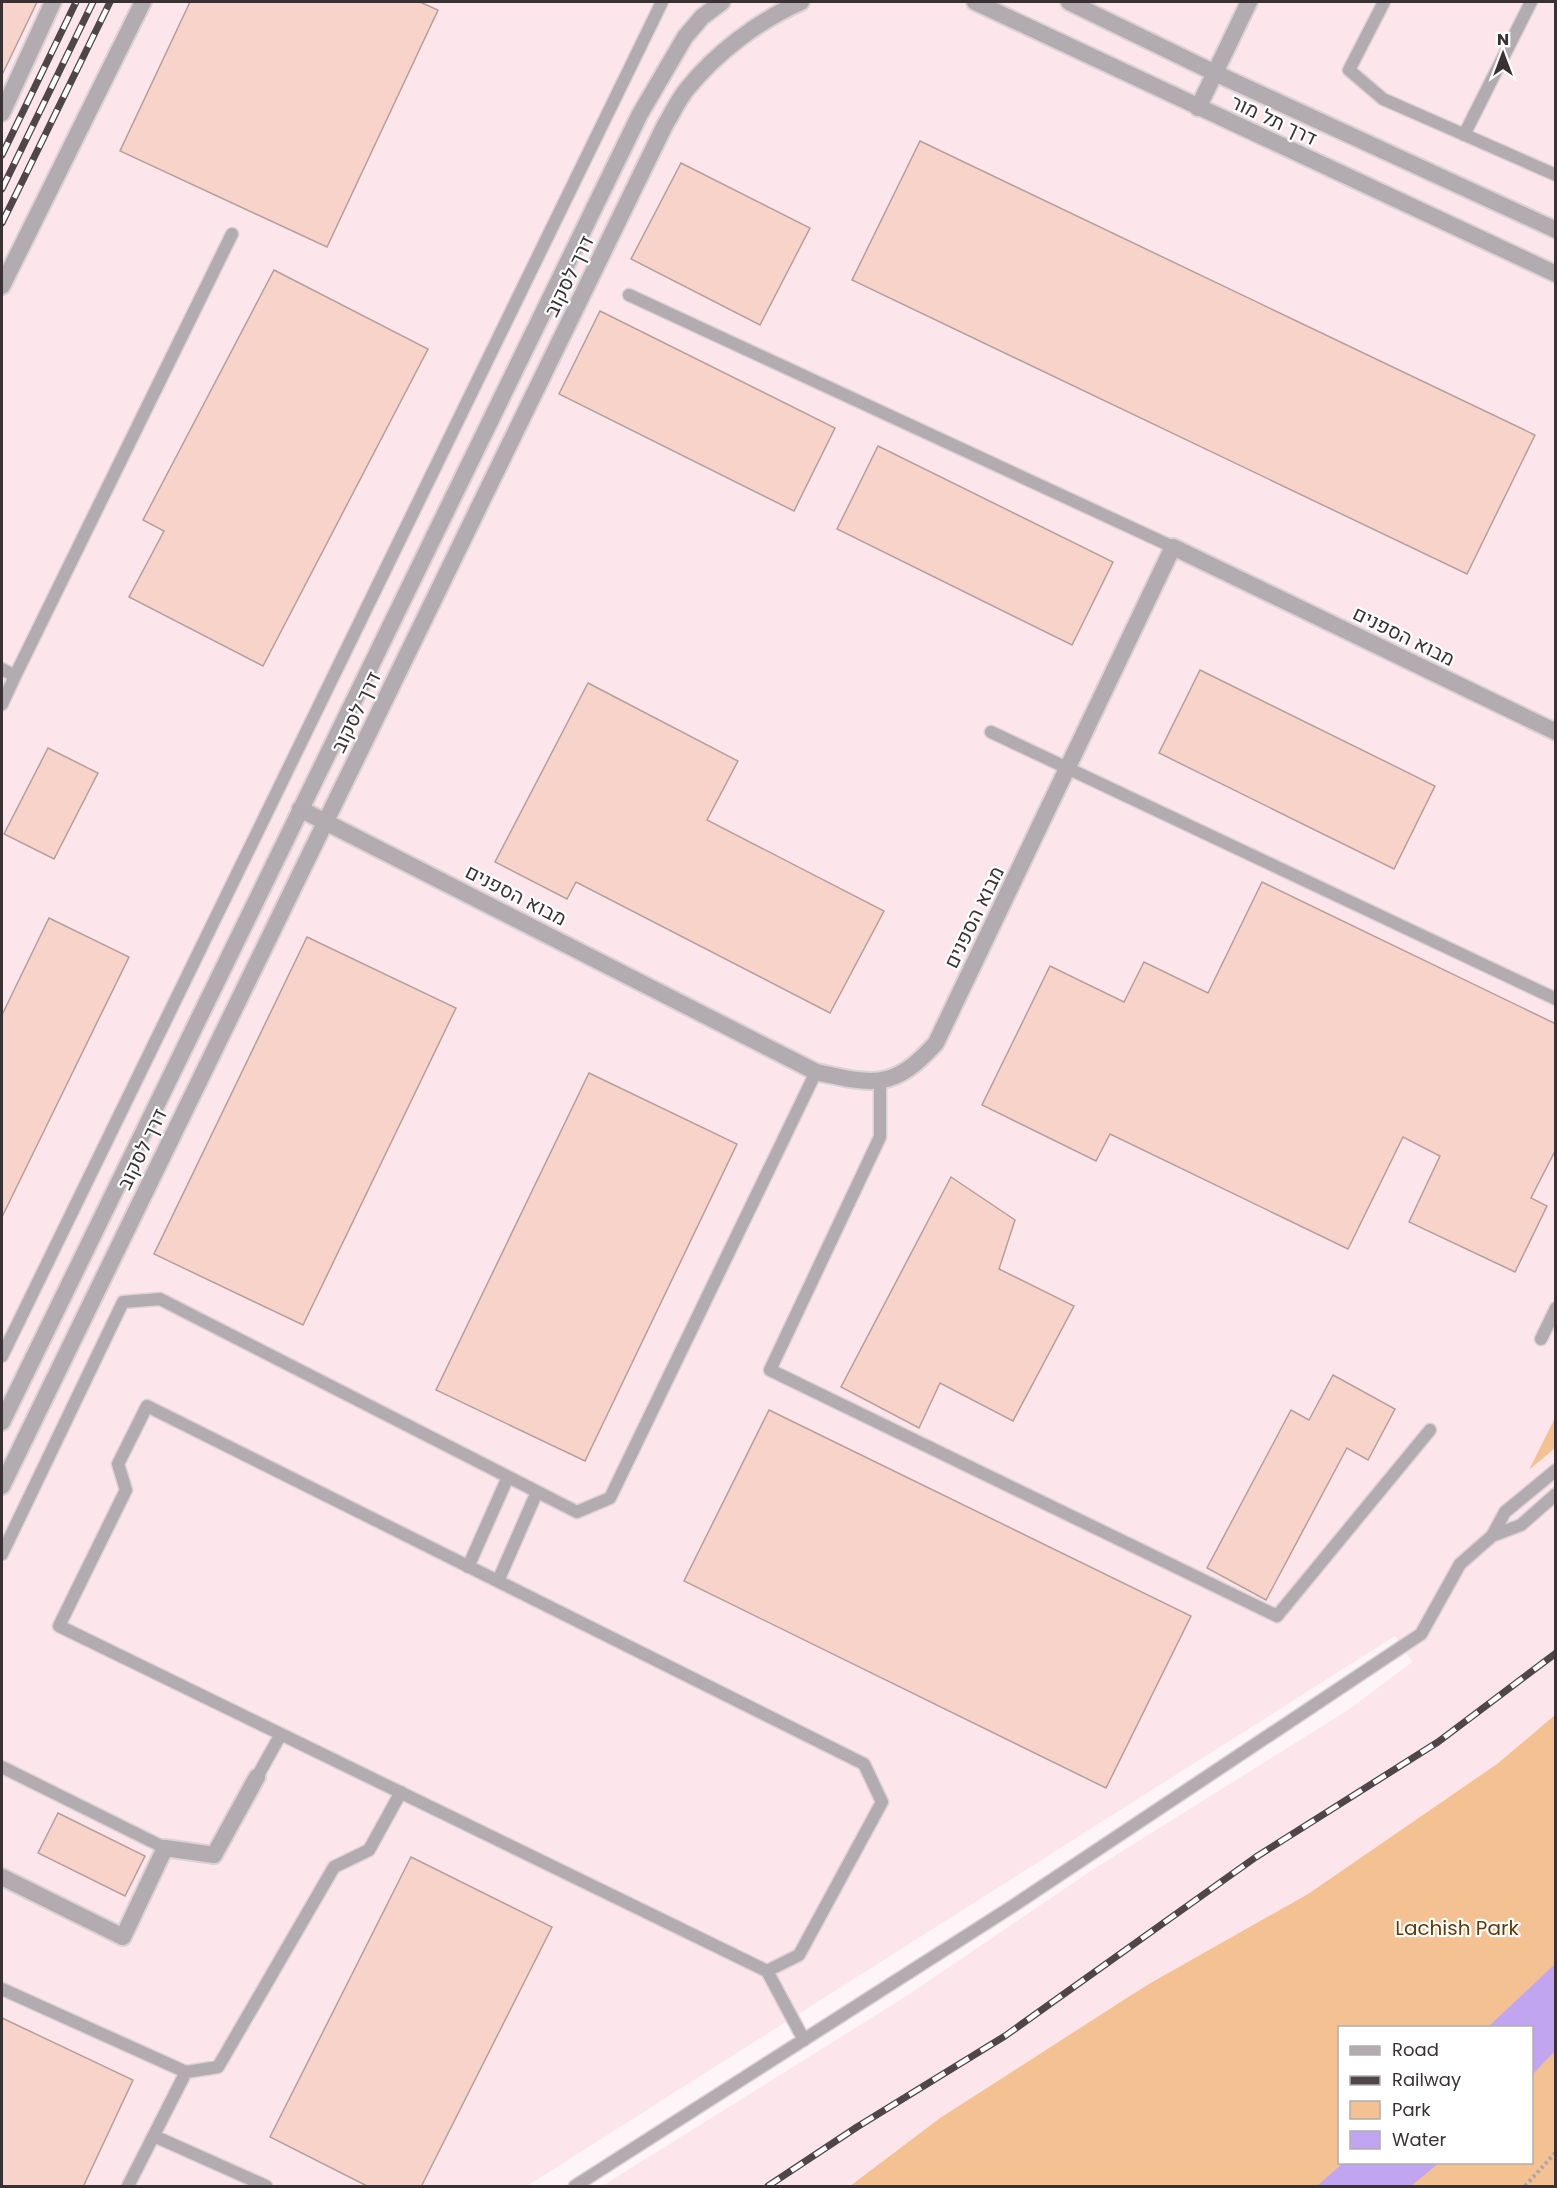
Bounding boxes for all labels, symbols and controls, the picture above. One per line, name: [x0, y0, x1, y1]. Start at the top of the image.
north arrow: [1473, 24, 1533, 84]
text: N: [1497, 28, 1509, 51]
street label: דרך תל מור: [1226, 88, 1322, 152]
street label: דרך לסקוב: [537, 231, 601, 321]
street label: מבוא הספנים: [1348, 599, 1460, 673]
street label: דרך לסקוב: [324, 667, 388, 757]
street label: מבוא הספנים: [460, 857, 572, 933]
street label: מבוא הספנים: [937, 861, 1011, 973]
street label: דרך לסקוב: [110, 1104, 174, 1194]
park label: Lachish Park: [1395, 1914, 1519, 1942]
legend: [1338, 2026, 1533, 2164]
text: Road: [1392, 2037, 1439, 2062]
text: Railway: [1392, 2067, 1461, 2092]
text: Park: [1392, 2097, 1431, 2122]
text: Water: [1392, 2127, 1446, 2152]

